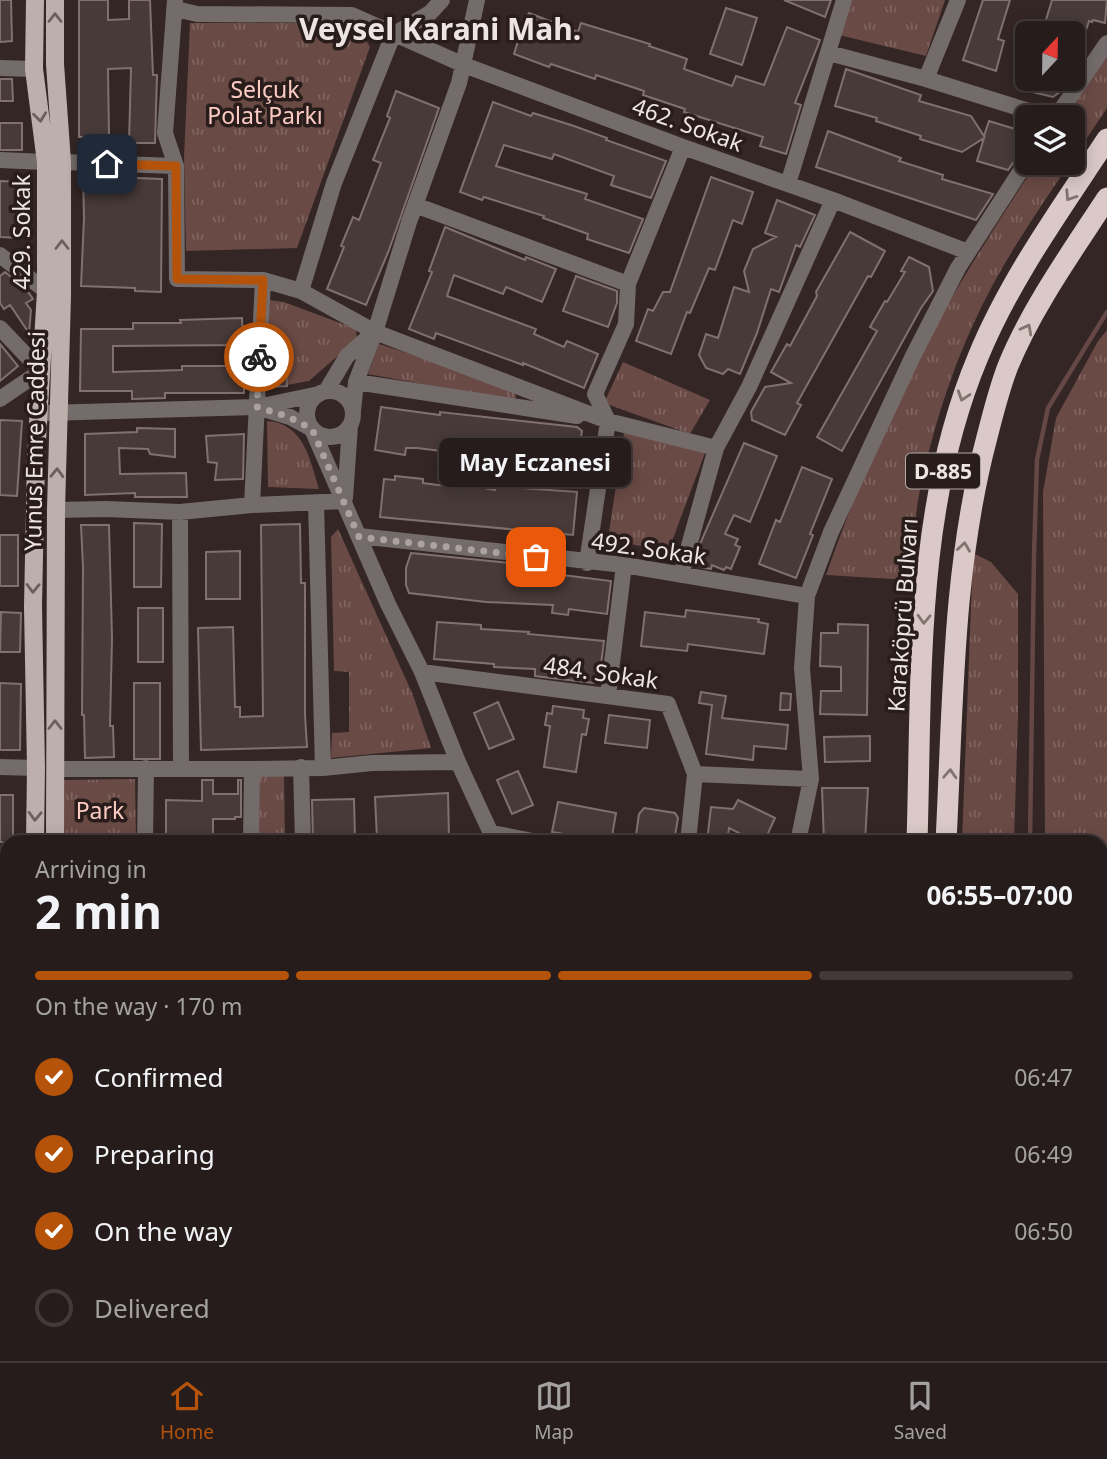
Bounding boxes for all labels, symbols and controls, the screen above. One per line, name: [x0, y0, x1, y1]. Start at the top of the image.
district label: Veysel Karani Mah.: [299, 8, 581, 49]
one-way arrow: [47, 12, 63, 23]
north arrow: [1015, 21, 1085, 91]
map controls: [1015, 21, 1085, 175]
park label: Selçuk Polat Parkı: [207, 73, 323, 131]
street label: 462. Sokak: [628, 89, 748, 159]
button: layers: [1015, 105, 1085, 175]
one-way arrow: [33, 111, 48, 123]
pin: [77, 134, 137, 194]
icon: home: [88, 145, 126, 183]
street label: 429. Sokak: [5, 173, 37, 290]
one-way arrow: [1065, 188, 1078, 201]
one-way arrow: [54, 239, 70, 250]
courier: [224, 322, 294, 392]
one-way arrow: [1019, 324, 1032, 336]
street label: Yunus Emre Caddesi: [16, 331, 52, 551]
icon: bike: [240, 338, 278, 376]
one-way arrow: [957, 389, 971, 402]
callout: May Eczanesi: [440, 438, 632, 487]
text: May Eczanesi: [459, 446, 611, 478]
road number: D-885: [906, 454, 980, 489]
one-way arrow: [49, 467, 64, 478]
street label: Karaköprü Bulvarı: [879, 517, 925, 713]
street label: 492. Sokak: [590, 524, 709, 572]
pin: [506, 527, 566, 587]
icon: bag: [517, 538, 555, 576]
one-way arrow: [957, 541, 972, 553]
one-way arrow: [25, 584, 41, 594]
one-way arrow: [916, 615, 932, 625]
street label: 484. Sokak: [542, 648, 661, 696]
one-way arrow: [47, 719, 63, 729]
one-way arrow: [942, 768, 957, 779]
park label: Park: [76, 794, 125, 826]
one-way arrow: [28, 811, 43, 822]
text: Arriving in: [35, 853, 147, 885]
text: 06:55–07:00: [926, 877, 1073, 913]
text: 2 min: [35, 880, 162, 942]
text: On the way · 170 m: [35, 990, 242, 1022]
icon: check: [35, 1058, 73, 1096]
text: Confirmed: [94, 1059, 224, 1095]
text: 06:47: [1014, 1061, 1073, 1093]
icon: check: [35, 1135, 73, 1173]
text: Preparing: [94, 1136, 215, 1172]
text: 06:49: [1014, 1138, 1073, 1170]
icon: check: [35, 1212, 73, 1250]
text: On the way: [94, 1213, 232, 1249]
text: 06:50: [1014, 1215, 1073, 1247]
text: Delivered: [94, 1290, 210, 1326]
tab: Home: [160, 1377, 214, 1445]
tab: Map: [534, 1377, 574, 1445]
tab: Saved: [894, 1377, 947, 1445]

